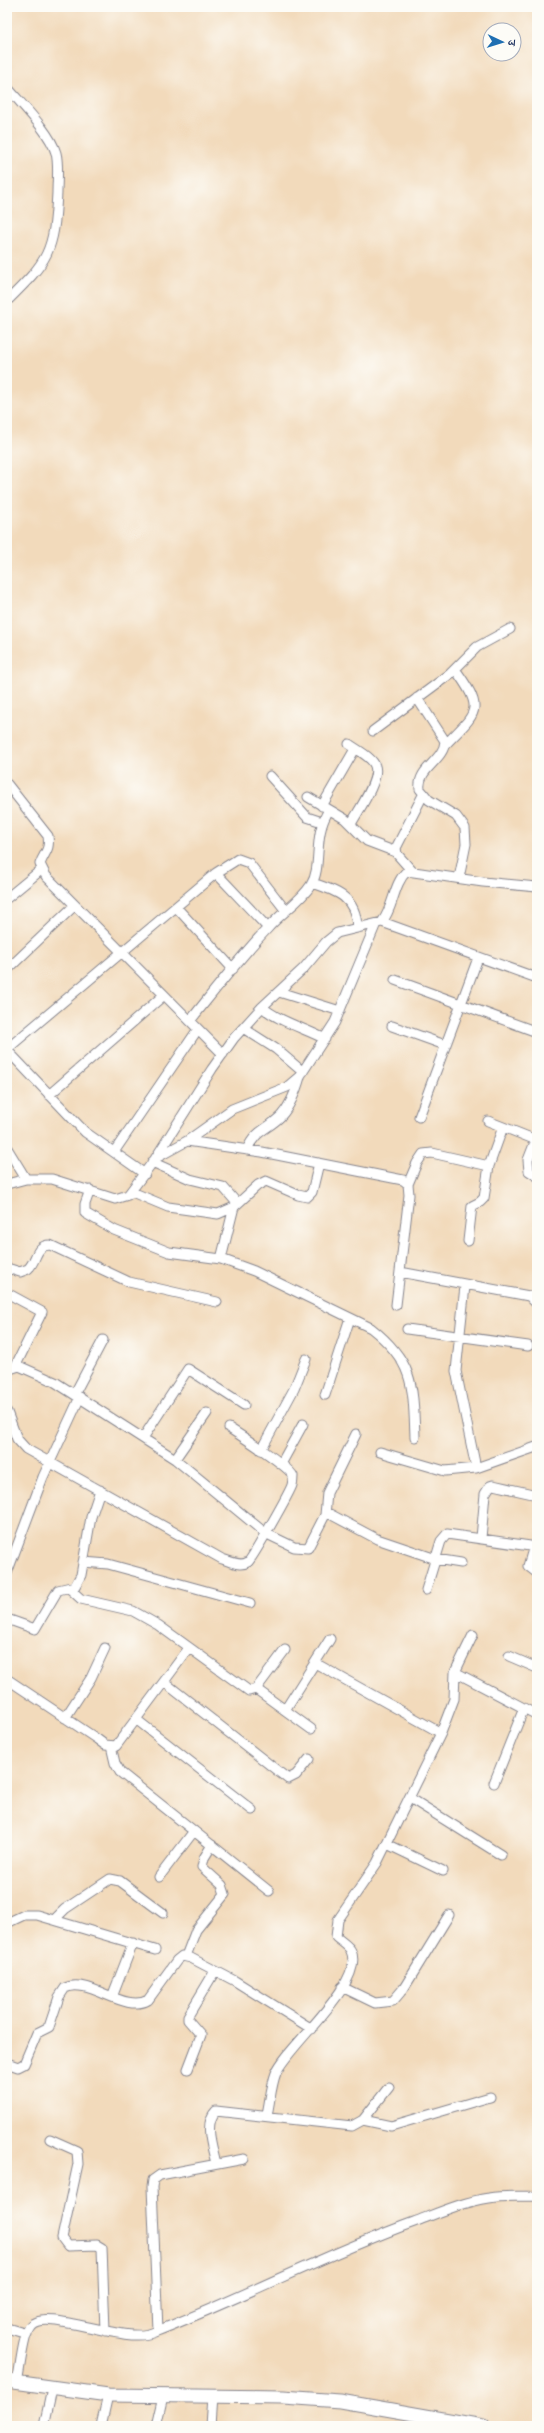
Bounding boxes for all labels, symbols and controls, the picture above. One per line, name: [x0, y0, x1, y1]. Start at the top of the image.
north arrow: [482, 22, 522, 62]
text: उ: [504, 38, 518, 47]

